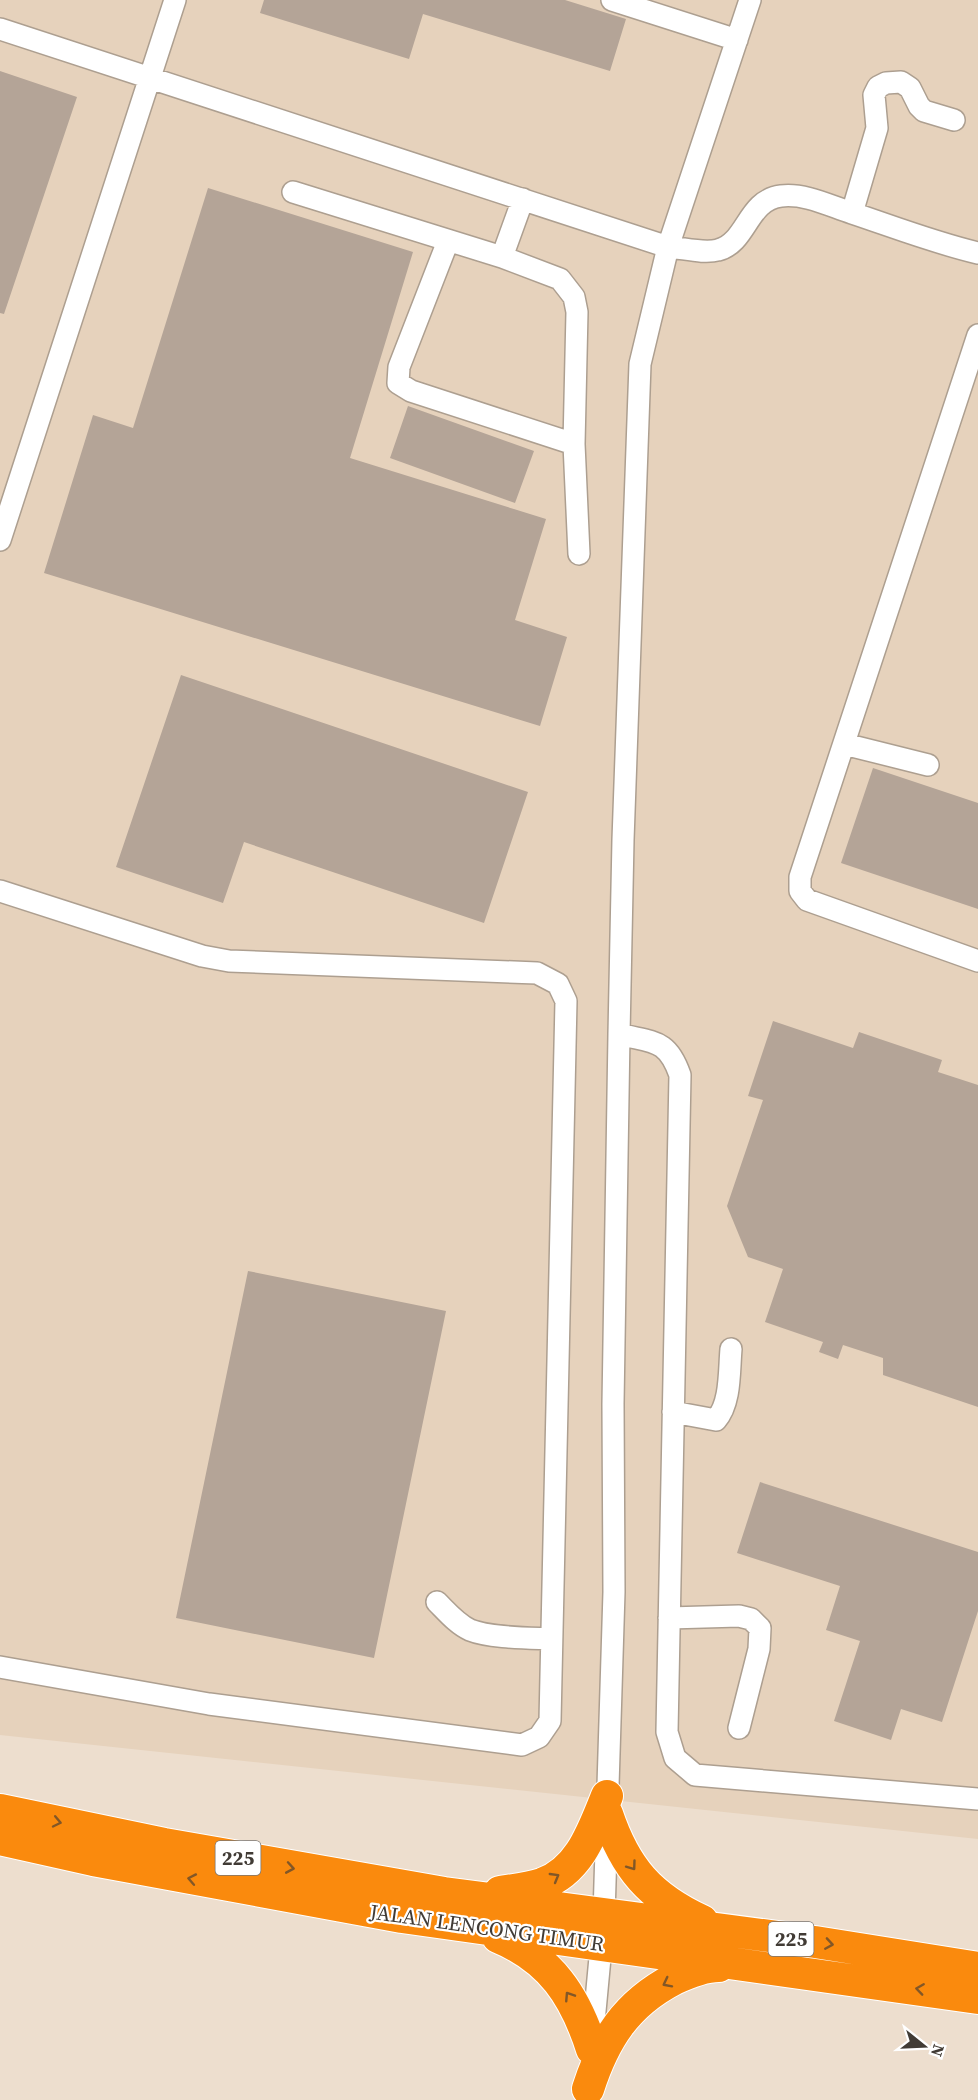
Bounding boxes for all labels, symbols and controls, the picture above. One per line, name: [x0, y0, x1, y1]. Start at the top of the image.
one-way arrow: [52, 1815, 62, 1828]
road number: 225: [216, 1841, 260, 1875]
one-way arrow: [625, 1860, 636, 1871]
one-way arrow: [285, 1861, 294, 1873]
one-way arrow: [549, 1872, 559, 1884]
one-way arrow: [188, 1873, 198, 1886]
street label: JALAN LENCONG TIMUR: [367, 1897, 607, 1958]
road number: 225: [768, 1922, 814, 1956]
one-way arrow: [824, 1937, 833, 1949]
one-way arrow: [663, 1976, 674, 1987]
one-way arrow: [916, 1984, 925, 1996]
one-way arrow: [565, 1991, 576, 2002]
north arrow: [894, 2016, 954, 2076]
text: N: [926, 2042, 951, 2060]

